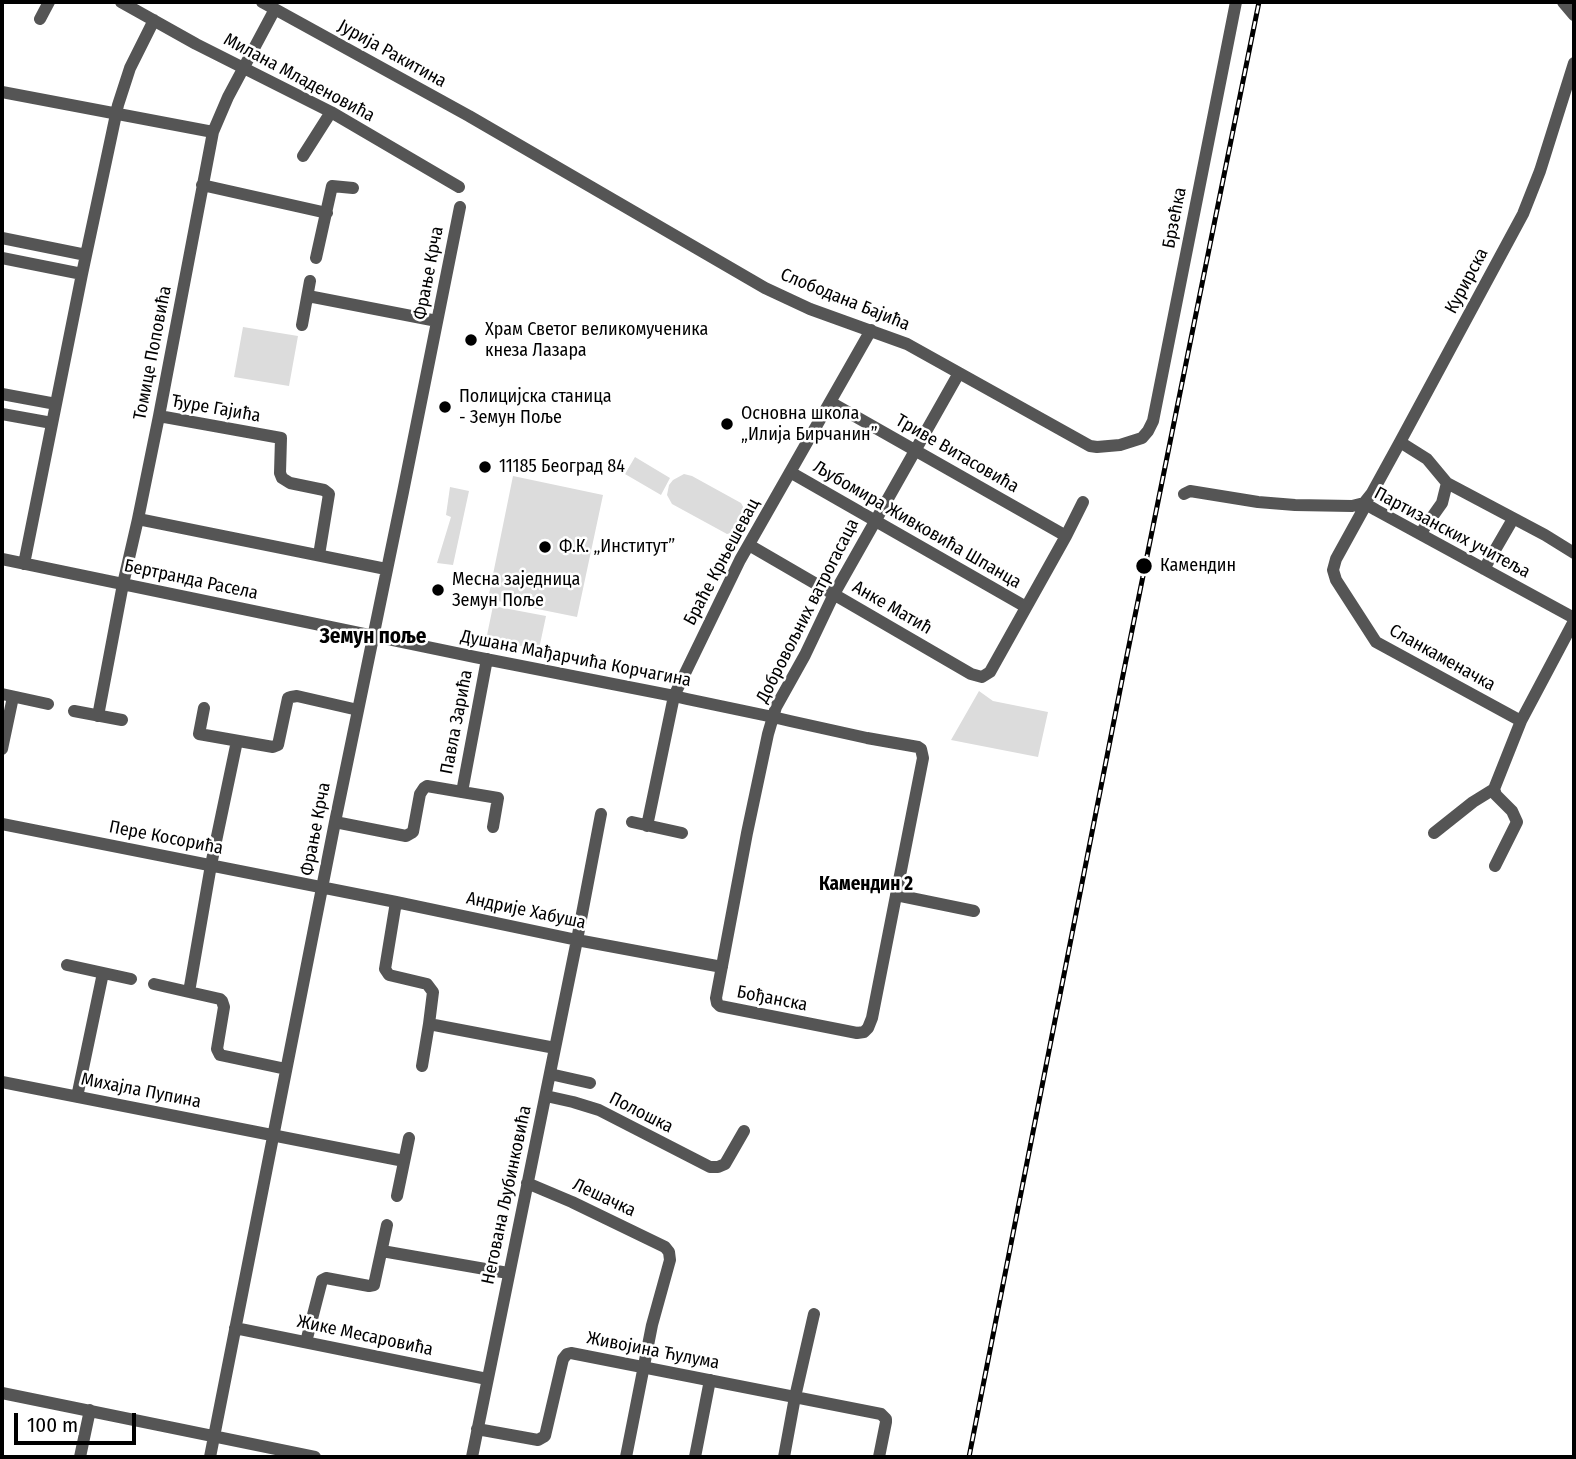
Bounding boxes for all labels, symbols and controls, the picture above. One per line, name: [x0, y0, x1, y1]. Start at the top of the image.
street label: Јурија Ракитина: [334, 15, 450, 93]
street label: Милана Младеновића: [220, 29, 378, 127]
street label: Брзећка: [1158, 186, 1192, 250]
street label: Фрање Крча: [409, 224, 449, 322]
street label: Курирска: [1441, 245, 1493, 317]
street label: Слободана Бајића: [777, 264, 913, 336]
street label: Томице Поповића: [129, 284, 177, 422]
place label: Храм Светог великомученика кнеза Лазара: [485, 319, 708, 362]
marker: Храм Светог великомученика кнеза Лазара: [463, 332, 479, 348]
place label: Полицијска станица - Земун Поље: [459, 386, 612, 428]
street label: Ђуре Гајића: [170, 391, 262, 427]
marker: Полицијска станица - Земун Поље: [437, 399, 453, 415]
place label: Основна школа „Илија Бирчанин”: [741, 403, 878, 446]
street label: Триве Витасовића: [892, 410, 1022, 498]
marker: Основна школа „Илија Бирчанин”: [719, 416, 735, 432]
place label: 11185 Београд 84: [499, 456, 625, 478]
street label: Љубомира Живковића Шпанца: [809, 456, 1025, 594]
marker: 11185 Београд 84: [477, 459, 493, 475]
street label: Партизанских учитеља: [1370, 483, 1534, 583]
street label: Браће Крњешевац: [679, 495, 765, 629]
street label: Добровољних ватрогасаца: [752, 515, 864, 707]
place label: Ф.К. „Институт”: [559, 536, 675, 558]
marker: Ф.К. „Институт”: [537, 539, 553, 555]
street label: Бертранда Расела: [122, 555, 260, 605]
place label: Камендин: [1160, 555, 1236, 577]
marker: Камендин: [1134, 556, 1154, 576]
place label: Месна заједница Земун Поље: [452, 569, 580, 612]
street label: Анке Матић: [848, 577, 936, 639]
marker: Месна заједница Земун Поље: [430, 582, 446, 598]
street label: Сланкаменачка: [1385, 620, 1499, 696]
district label: Земун поље: [319, 624, 427, 650]
street label: Душана Мађарчића Корчагина: [459, 626, 693, 692]
street label: Павла Зарића: [436, 668, 478, 776]
street label: Фрање Крча: [296, 780, 336, 878]
street label: Пере Косорића: [107, 816, 225, 860]
district label: Камендин 2: [819, 874, 913, 896]
street label: Андрије Хабуша: [464, 888, 588, 934]
street label: Бођанска: [735, 982, 809, 1016]
street label: Михајла Пупина: [79, 1069, 203, 1113]
street label: Полошка: [605, 1088, 677, 1138]
street label: Негована Љубинковића: [477, 1104, 537, 1286]
street label: Лешачка: [569, 1174, 639, 1222]
street label: Жике Месаровића: [295, 1311, 435, 1361]
street label: Живојина Ћулума: [585, 1328, 721, 1374]
scale bar: [18, 1400, 140, 1444]
text: 100 m: [27, 1412, 78, 1438]

